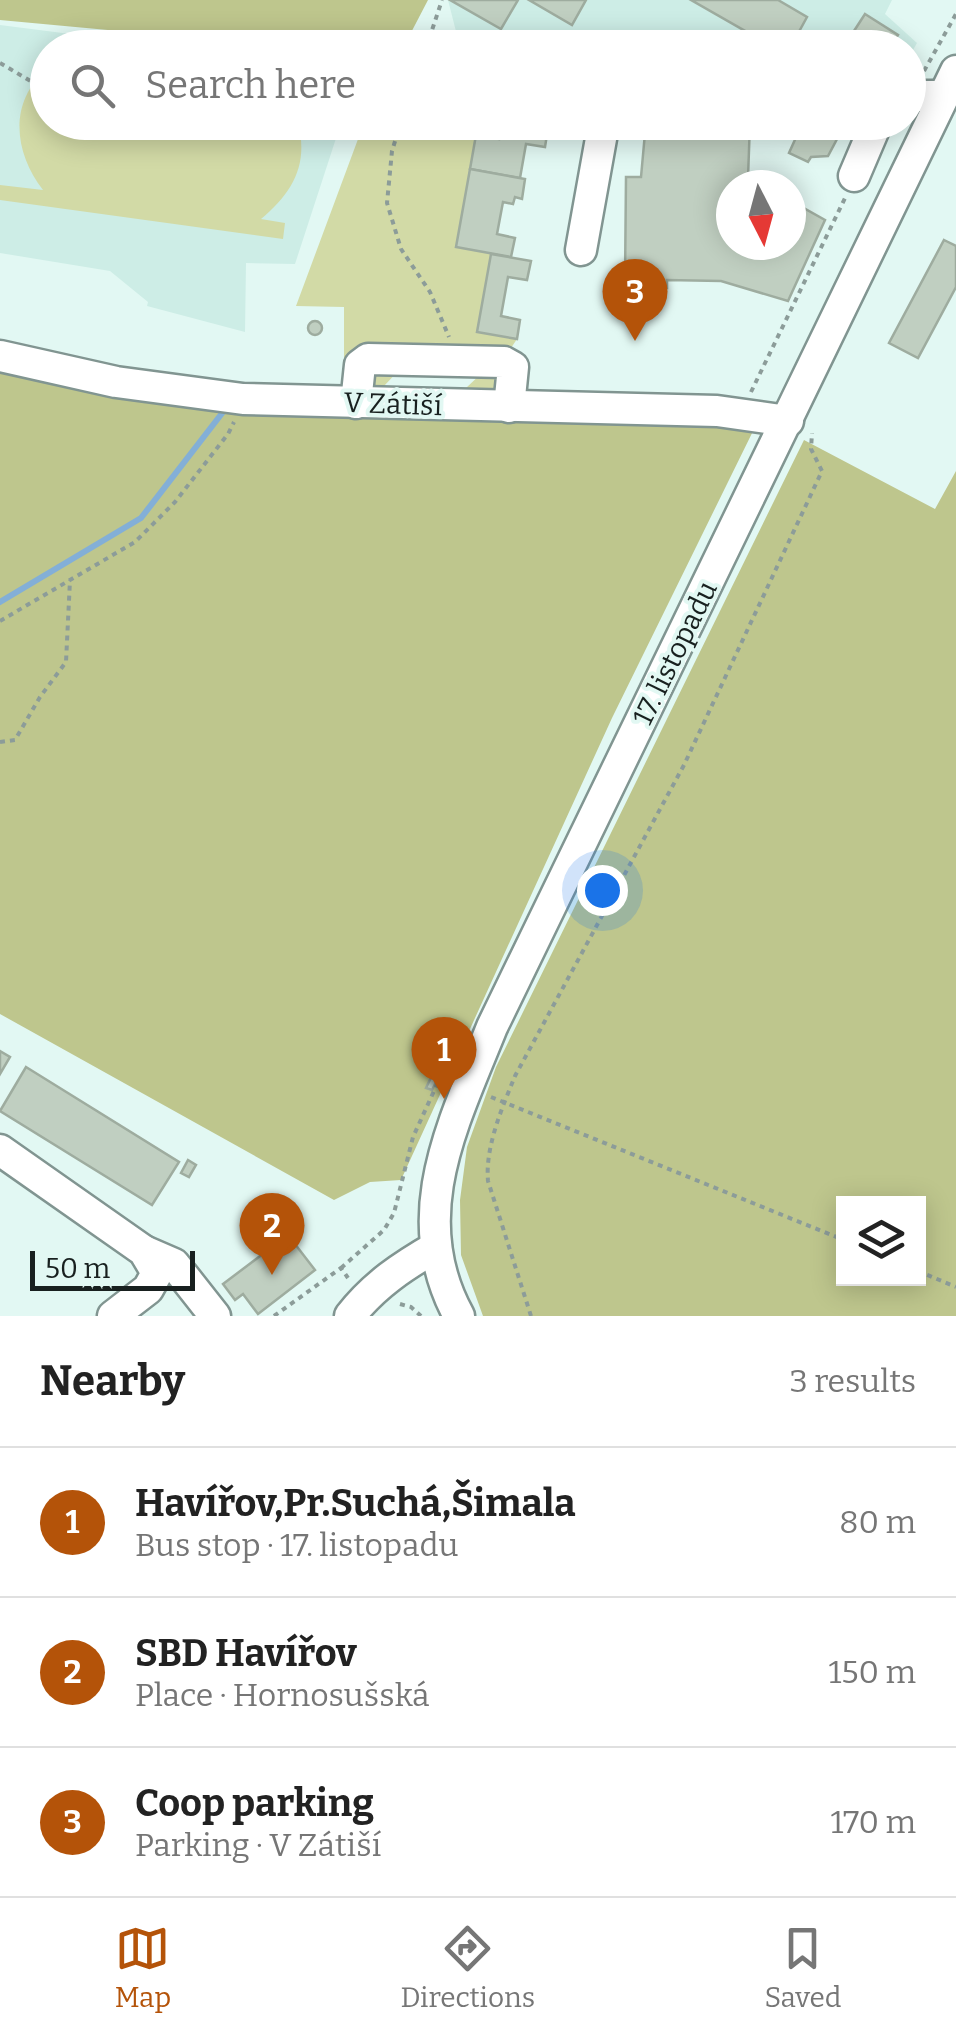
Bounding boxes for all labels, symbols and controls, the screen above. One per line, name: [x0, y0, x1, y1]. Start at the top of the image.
search box: [30, 30, 926, 140]
icon: search: [65, 58, 120, 113]
text: Search here: [145, 62, 356, 108]
north arrow: [716, 170, 806, 260]
pin: 3: [602, 258, 668, 341]
street label: V Zátiší: [343, 386, 443, 422]
street label: 17. listopadu: [626, 576, 724, 730]
your location: [577, 865, 628, 916]
pin: 1: [412, 1016, 476, 1099]
pin: 2: [240, 1192, 304, 1275]
map controls: [836, 1196, 926, 1286]
button: layers: [836, 1196, 926, 1286]
scale bar: [30, 1246, 195, 1290]
text: 50 m: [45, 1252, 110, 1285]
text: Nearby: [40, 1356, 185, 1406]
text: 3 results: [790, 1362, 916, 1400]
text: Havířov,Pr.Suchá,Šimala: [135, 1480, 576, 1526]
text: 1: [66, 1503, 79, 1541]
text: 80 m: [839, 1503, 916, 1541]
text: Bus stop · 17. listopadu: [135, 1526, 458, 1564]
text: SBD Havířov: [135, 1630, 357, 1676]
text: 2: [63, 1653, 82, 1691]
text: 150 m: [828, 1653, 916, 1691]
text: Place · Hornosušská: [135, 1676, 429, 1714]
text: Coop parking: [135, 1780, 374, 1826]
text: 3: [63, 1803, 82, 1841]
text: 170 m: [830, 1803, 916, 1841]
text: Parking · V Zátiší: [135, 1826, 381, 1864]
tab: Map: [115, 1921, 171, 2014]
tab: Directions: [400, 1921, 535, 2014]
tab: Saved: [764, 1921, 841, 2014]

